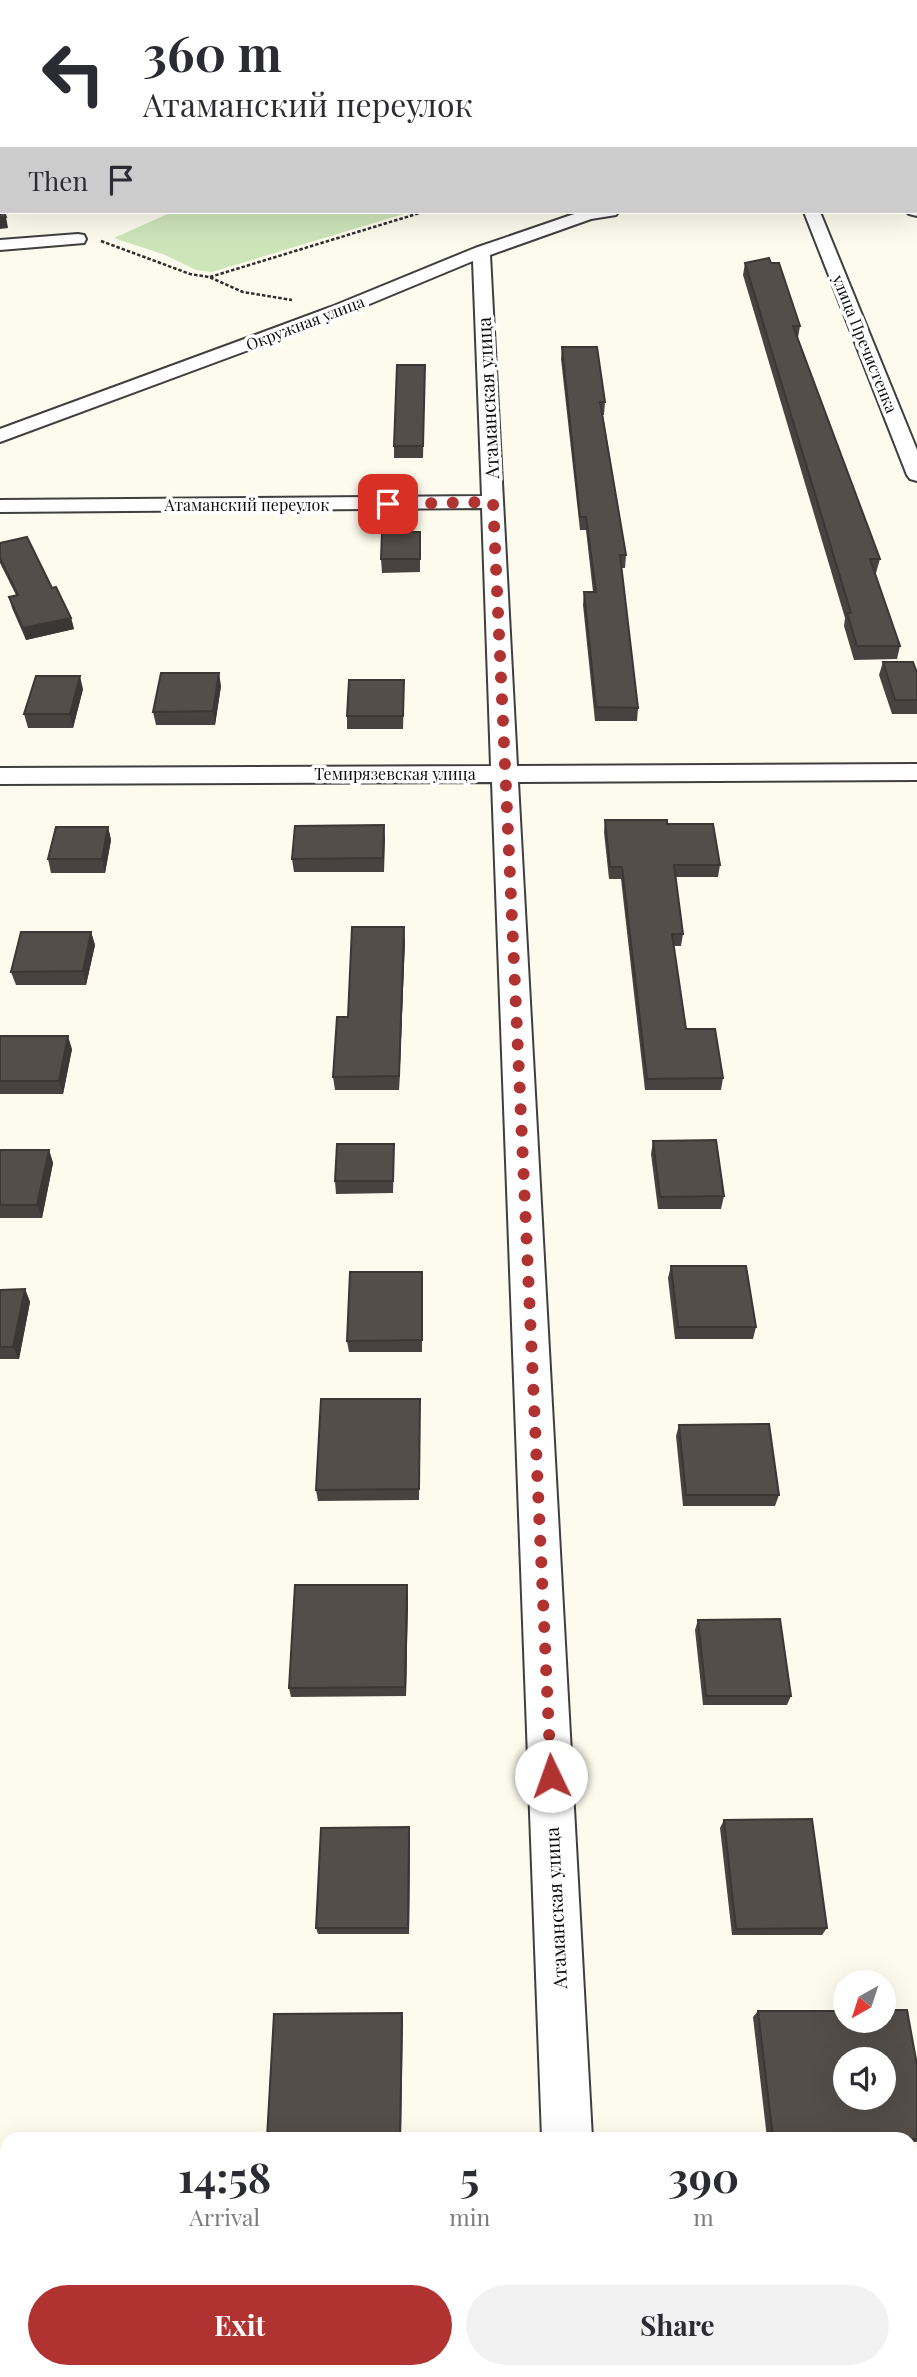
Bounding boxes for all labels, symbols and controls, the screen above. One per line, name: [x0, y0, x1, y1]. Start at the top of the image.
text: 360 m: [143, 19, 282, 84]
icon: left: [28, 28, 119, 119]
text: Атаманский переулок: [143, 82, 473, 125]
icon: arrive: [102, 161, 140, 199]
text: Then: [28, 163, 88, 198]
street label: улица Пречистенка: [828, 271, 903, 416]
street label: Окружная улица: [243, 290, 367, 355]
street label: Атаманская улица: [470, 316, 504, 481]
pin: [358, 474, 418, 534]
icon: arrive: [369, 485, 407, 523]
street label: Атаманский переулок: [164, 494, 329, 515]
street label: Темирязевская улица: [314, 763, 476, 784]
position arrow: [514, 1739, 588, 1813]
street label: Атаманская улица: [538, 1826, 572, 1991]
north arrow: [833, 1970, 896, 2034]
map controls: [833, 1970, 896, 2110]
button: sound: [833, 2047, 896, 2110]
text: 14:58: [178, 2148, 271, 2204]
text: 5: [460, 2148, 479, 2204]
text: 390: [668, 2148, 739, 2204]
text: Arrival: [189, 2201, 260, 2232]
text: min: [449, 2201, 490, 2232]
text: m: [693, 2201, 714, 2232]
button: Exit: [28, 2285, 452, 2365]
button: Share: [466, 2285, 889, 2365]

